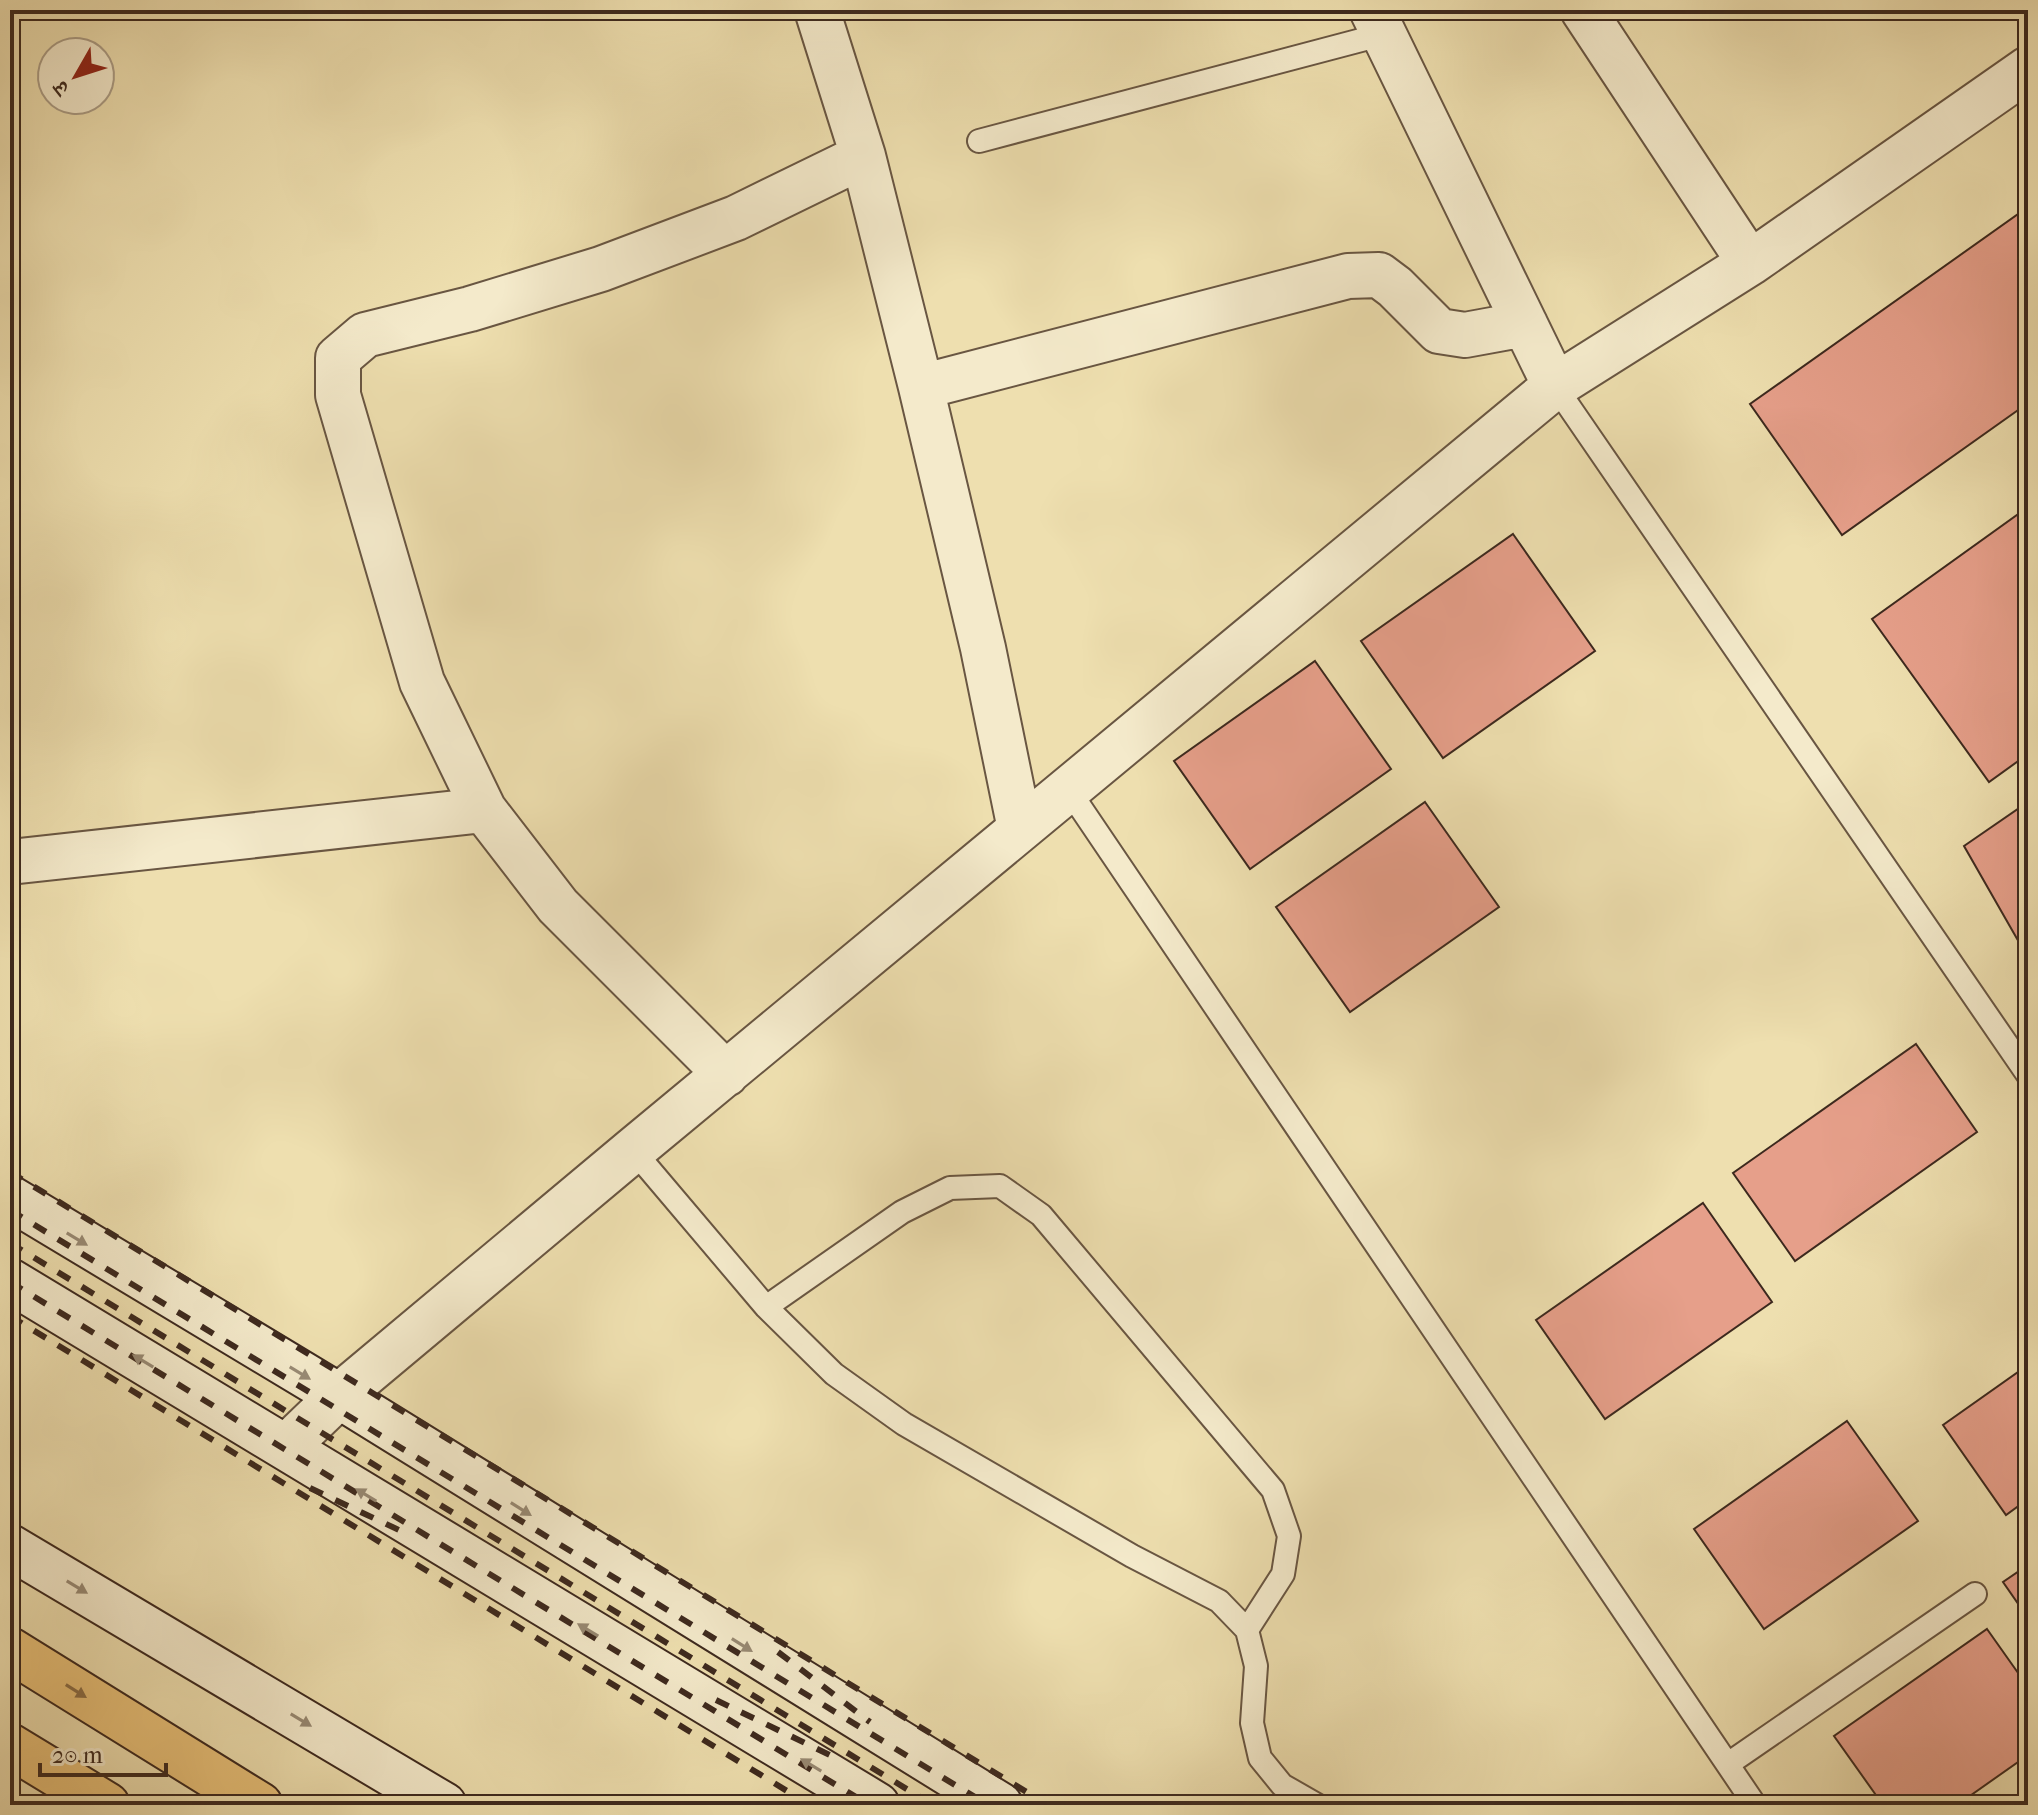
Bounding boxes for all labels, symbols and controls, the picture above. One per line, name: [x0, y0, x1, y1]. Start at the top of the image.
north arrow: [36, 36, 116, 116]
text: उ: [46, 74, 76, 102]
one-way arrow: [66, 1231, 88, 1245]
one-way arrow: [132, 1354, 154, 1368]
one-way arrow: [289, 1365, 311, 1379]
one-way arrow: [355, 1489, 377, 1503]
one-way arrow: [510, 1501, 532, 1515]
one-way arrow: [66, 1580, 88, 1594]
one-way arrow: [577, 1623, 599, 1637]
one-way arrow: [731, 1638, 753, 1652]
one-way arrow: [65, 1684, 87, 1698]
one-way arrow: [290, 1713, 312, 1727]
scale bar: [40, 1727, 166, 1777]
text: 20 m: [52, 1741, 103, 1769]
one-way arrow: [800, 1758, 822, 1772]

